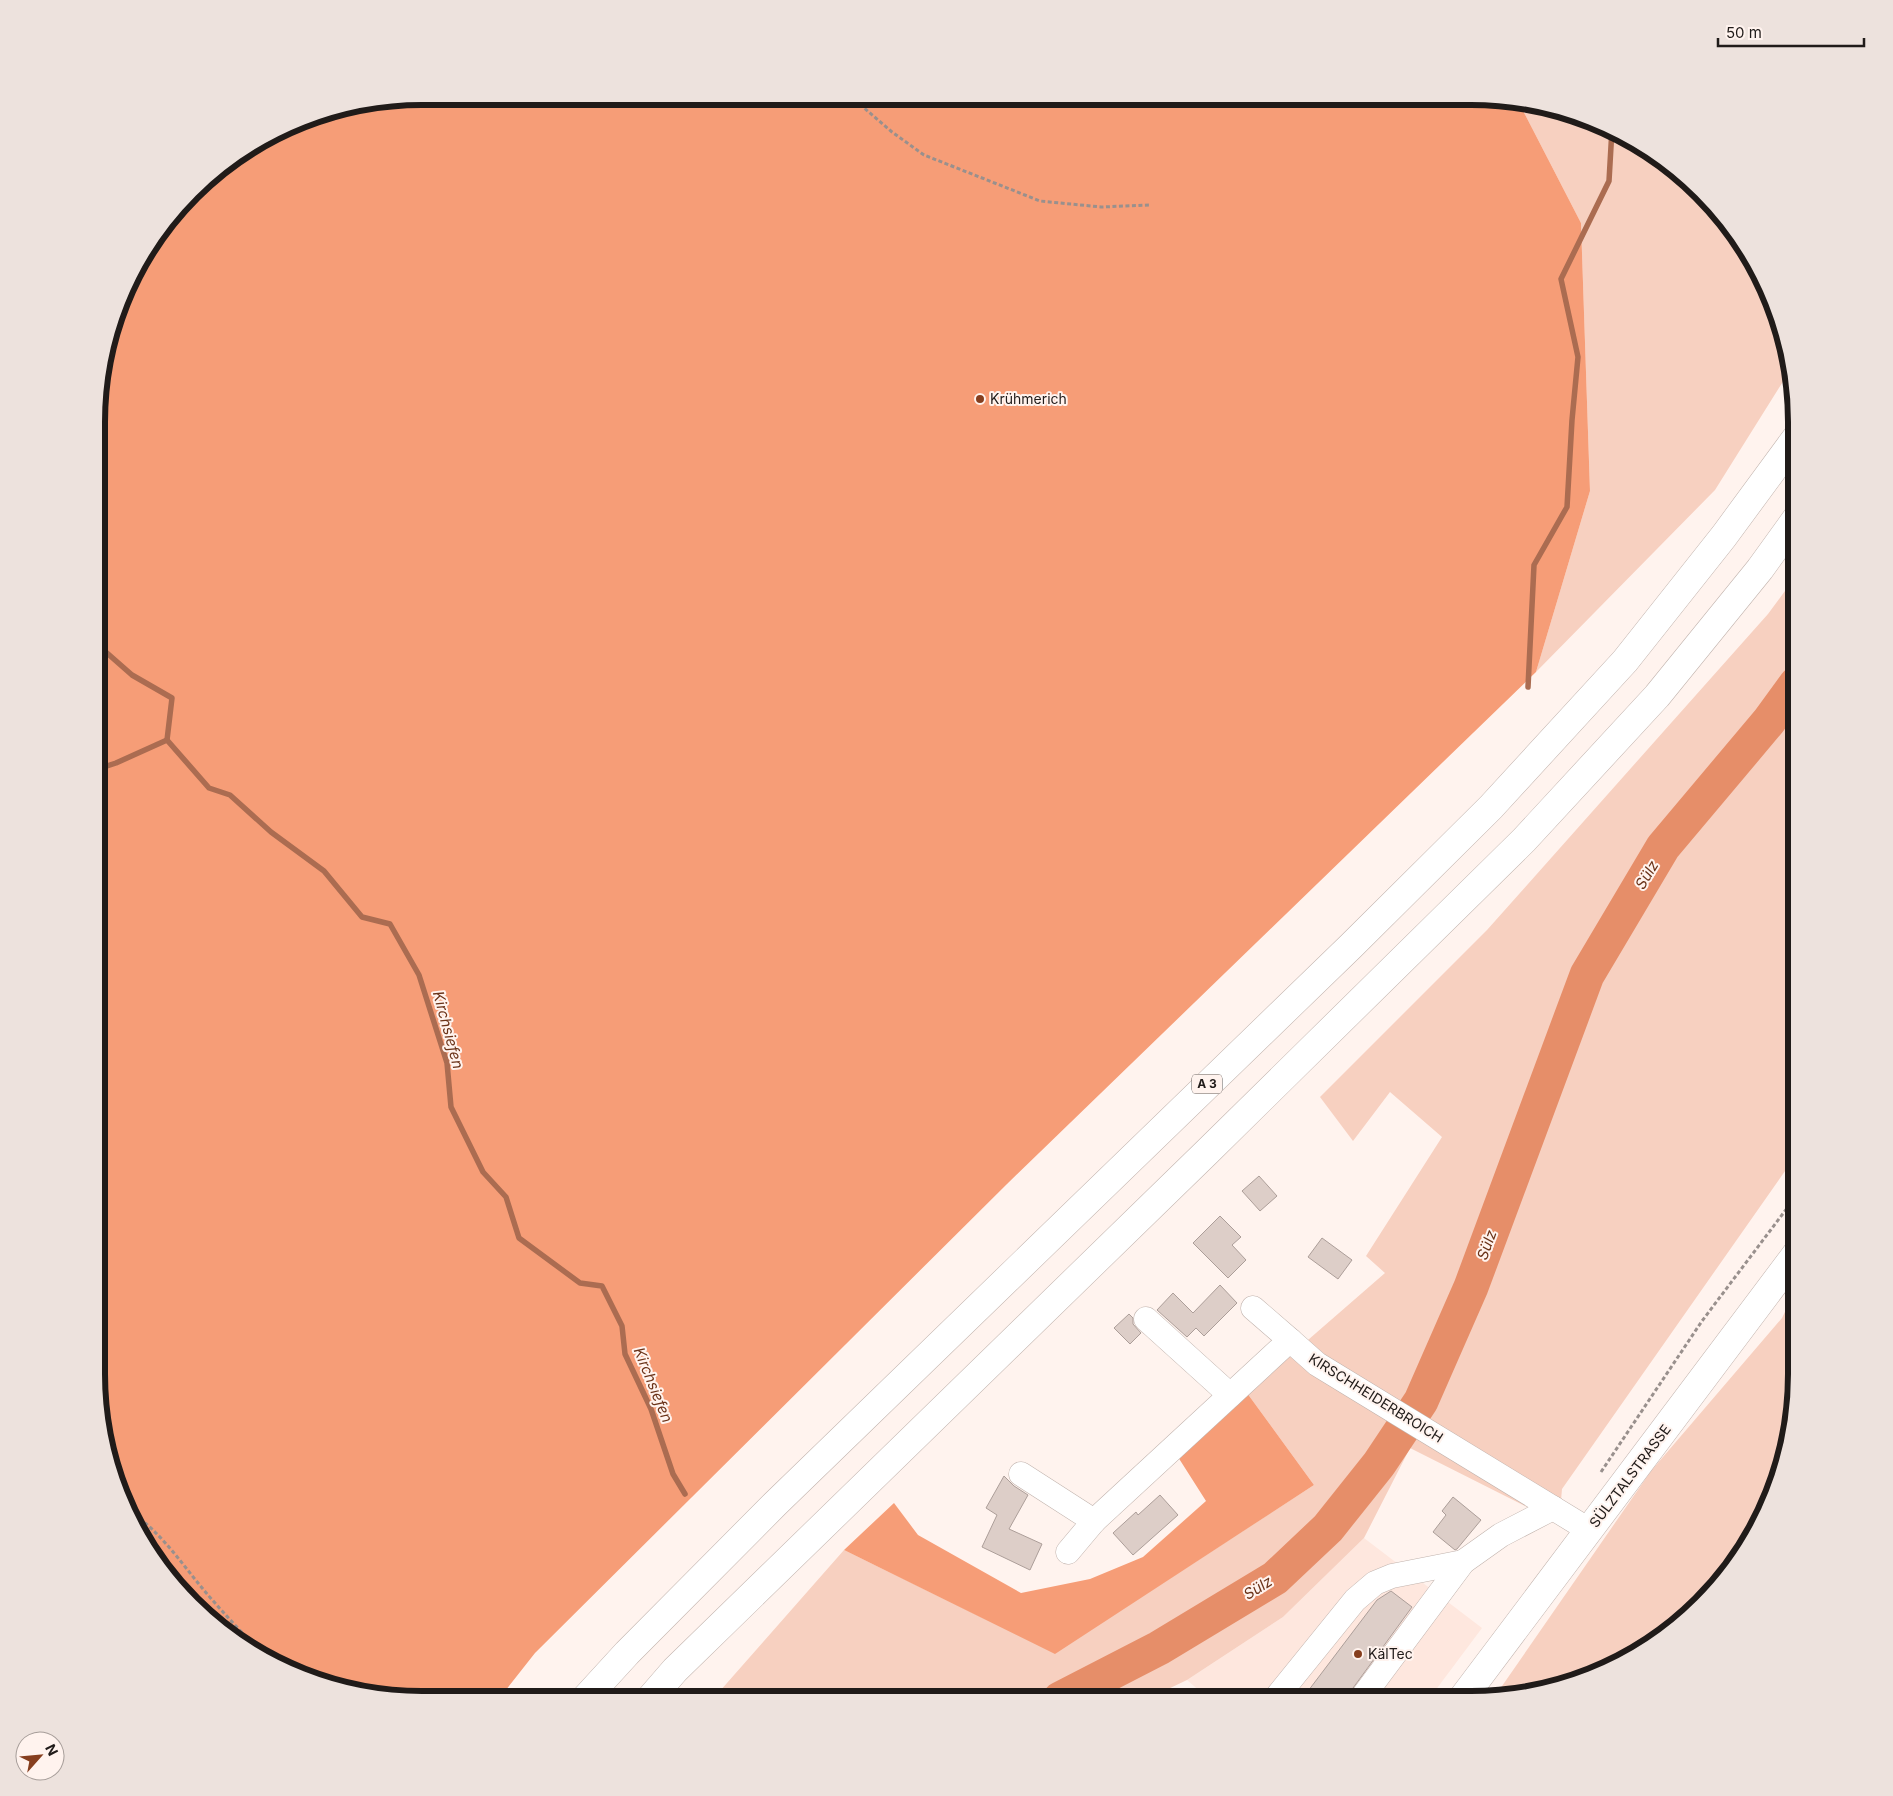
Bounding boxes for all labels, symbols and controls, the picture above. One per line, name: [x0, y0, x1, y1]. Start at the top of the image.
scale bar: [1718, 15, 1864, 47]
text: 50 m: [1726, 23, 1762, 42]
place label: Krühmerich: [990, 390, 1067, 407]
marker: Krühmerich: [974, 393, 986, 405]
water label: Sülz: [1631, 857, 1663, 893]
water label: Kirchsiefen: [429, 989, 468, 1071]
road number: A 3: [1192, 1074, 1222, 1094]
water label: Sülz: [1472, 1227, 1501, 1262]
water label: Kirchsiefen: [630, 1344, 677, 1425]
street label: KIRSCHHEIDERBROICH: [1306, 1349, 1447, 1446]
street label: SÜLZTALSTRASSE: [1585, 1421, 1674, 1531]
water label: Sülz: [1240, 1571, 1276, 1604]
place label: KälTec: [1368, 1645, 1413, 1662]
marker: KälTec: [1352, 1648, 1364, 1660]
north arrow: [15, 1731, 65, 1781]
text: N: [42, 1741, 62, 1758]

